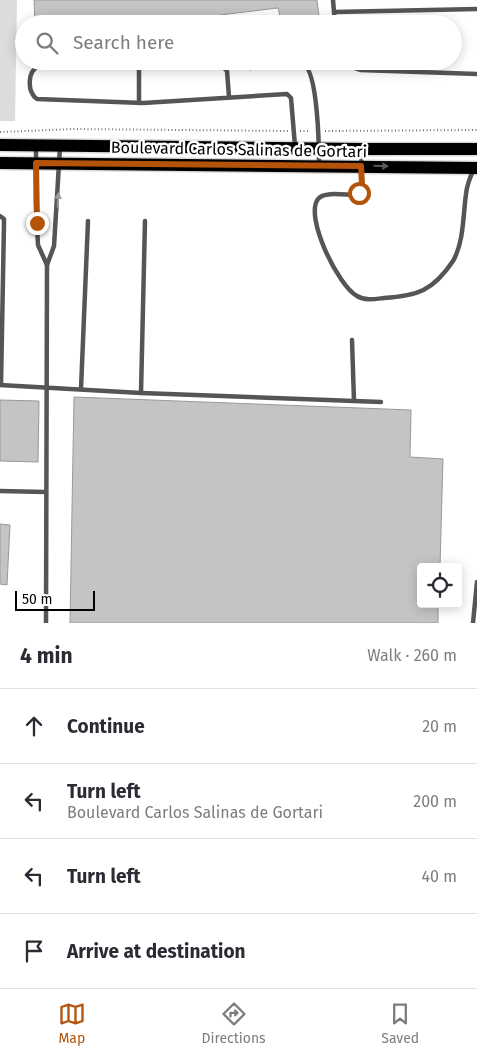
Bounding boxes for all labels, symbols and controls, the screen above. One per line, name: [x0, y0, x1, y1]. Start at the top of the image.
search box: [15, 15, 462, 70]
icon: search: [33, 29, 61, 57]
text: Search here: [73, 31, 174, 54]
street label: Boulevard Carlos Salinas de Gortari: [111, 138, 367, 161]
one-way arrow: [373, 163, 389, 171]
route start: [348, 182, 371, 205]
one-way arrow: [54, 192, 62, 208]
route end: [26, 212, 49, 235]
map controls: [417, 563, 462, 608]
button: locate: [417, 563, 462, 608]
scale bar: [15, 588, 95, 611]
text: 50 m: [22, 591, 53, 608]
text: 4 min: [20, 643, 73, 669]
text: Walk · 260 m: [367, 646, 457, 665]
icon: ahead: [20, 712, 48, 740]
text: Continue: [67, 715, 145, 738]
text: 20 m: [422, 717, 457, 736]
text: Turn left: [67, 780, 141, 803]
icon: left: [20, 787, 48, 815]
text: 200 m: [413, 792, 457, 811]
text: Boulevard Carlos Salinas de Gortari: [67, 803, 323, 822]
icon: left: [20, 862, 48, 890]
text: Turn left: [67, 865, 141, 888]
text: 40 m: [422, 867, 457, 886]
icon: arrive: [20, 937, 48, 965]
text: Arrive at destination: [67, 940, 246, 963]
tab: Map: [58, 1000, 86, 1047]
tab: Directions: [201, 1000, 266, 1047]
tab: Saved: [381, 1000, 419, 1047]

